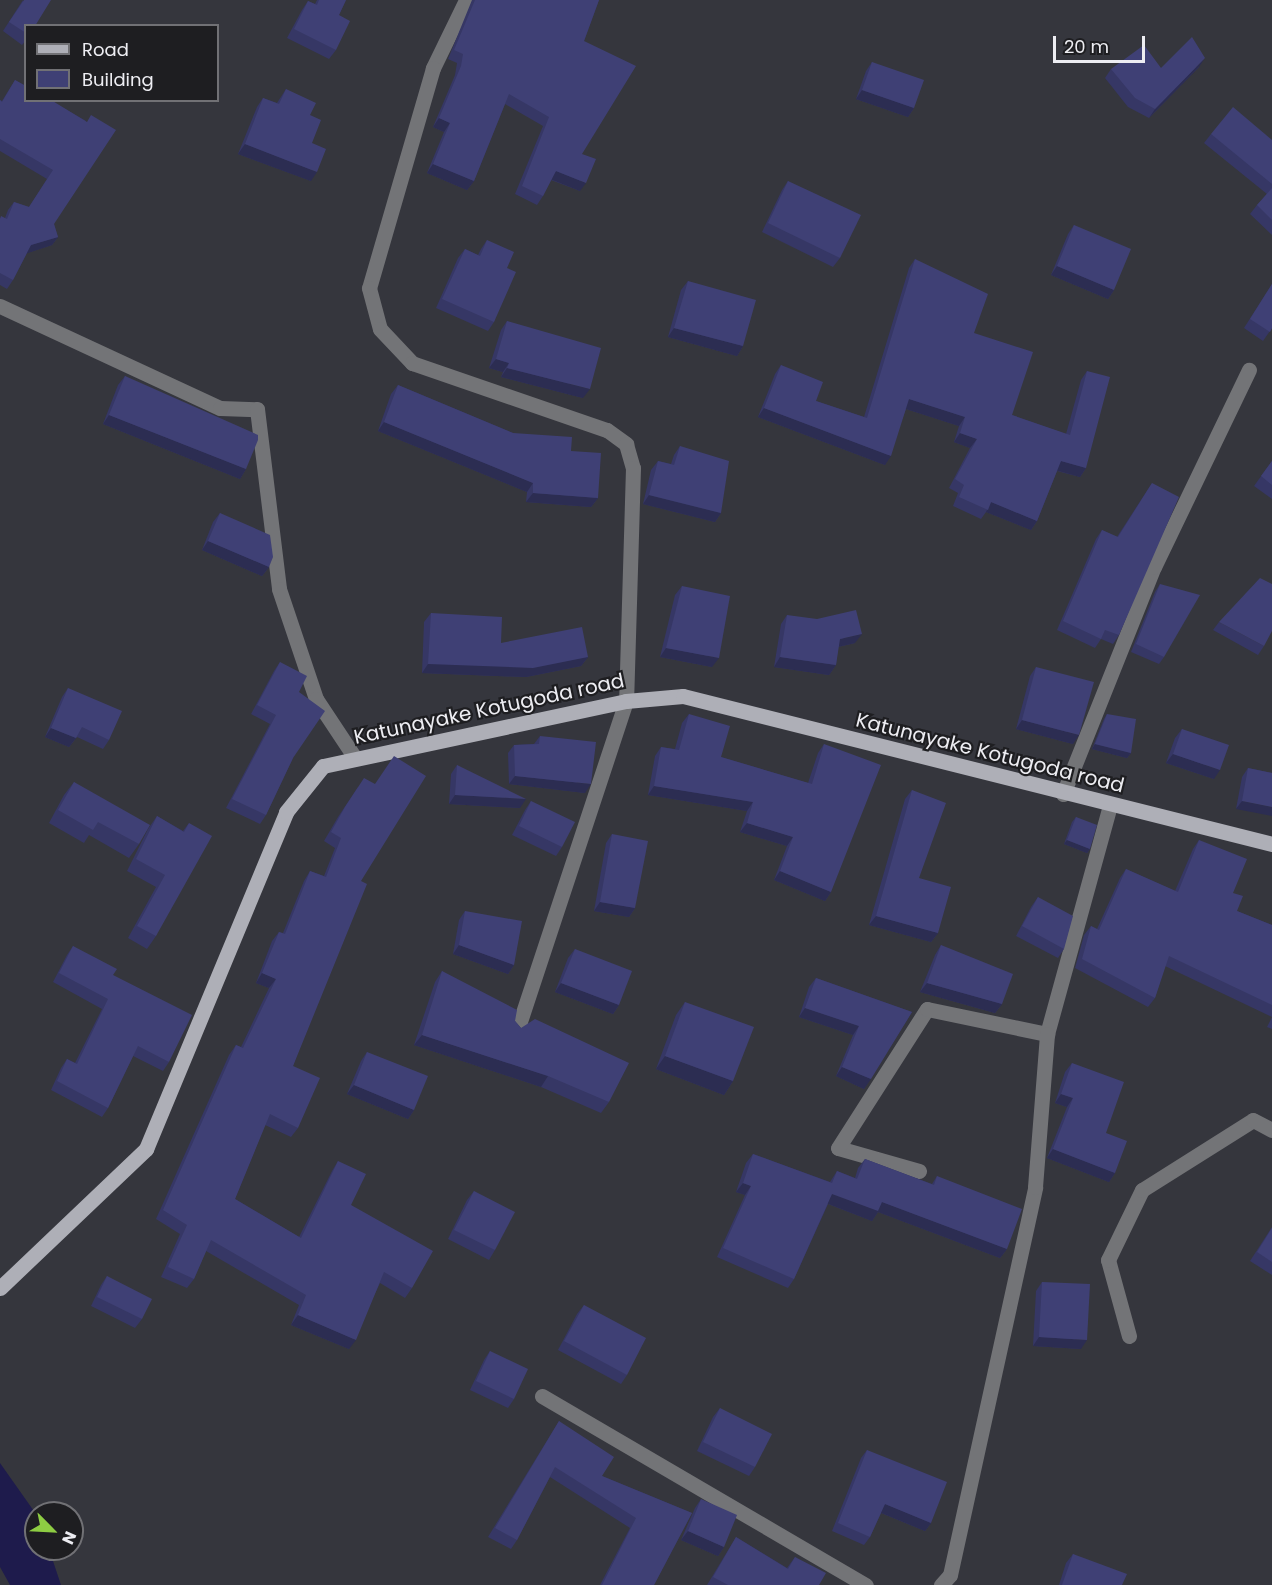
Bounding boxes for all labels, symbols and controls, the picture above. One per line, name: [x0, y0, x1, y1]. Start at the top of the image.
legend: [24, 24, 219, 102]
scale bar: [1056, 24, 1148, 62]
text: 20 m: [1064, 34, 1109, 59]
text: Road: [82, 37, 129, 62]
text: Building: [82, 67, 154, 92]
street label: Katunayake Kotugoda road: [352, 669, 626, 749]
street label: Katunayake Kotugoda road: [853, 708, 1127, 798]
north arrow: [24, 1501, 84, 1561]
text: N: [56, 1528, 82, 1548]

